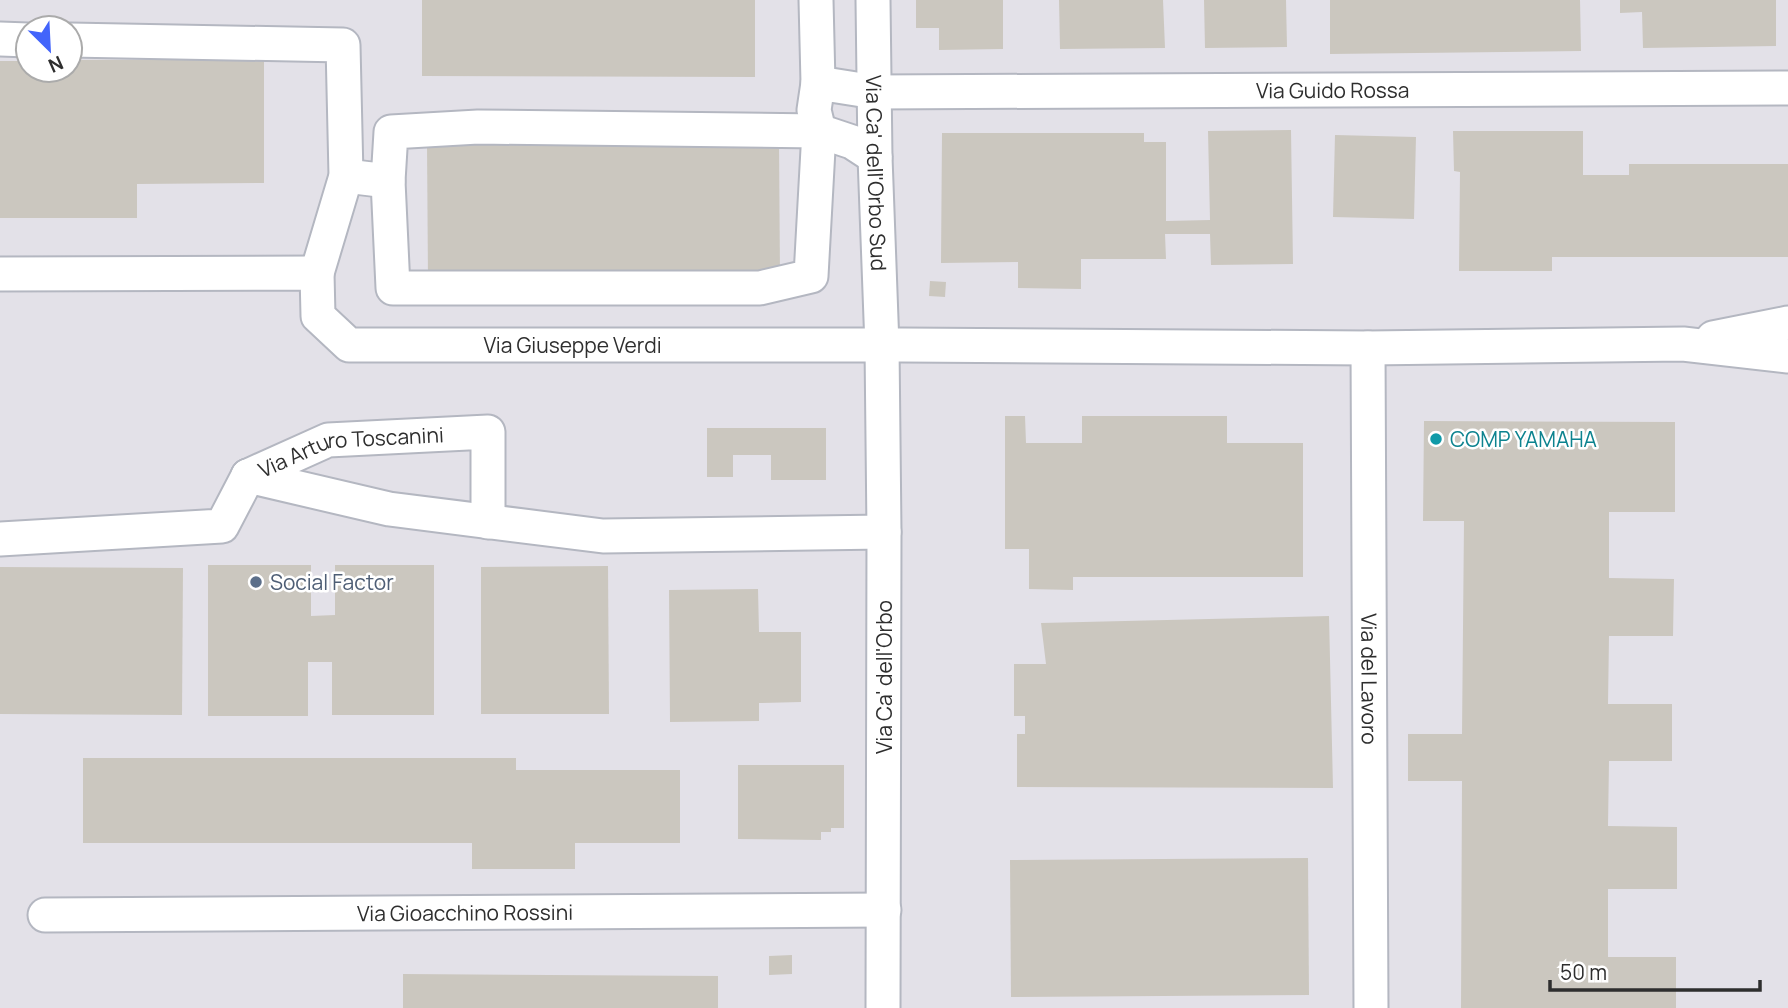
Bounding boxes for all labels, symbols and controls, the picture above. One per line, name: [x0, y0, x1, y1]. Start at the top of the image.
north arrow: [14, 14, 84, 84]
text: N: [44, 50, 67, 79]
street label: Via Ca' dell'Orbo Sud: [860, 75, 893, 272]
street label: Via Guido Rossa: [1256, 76, 1410, 104]
street label: Via Giuseppe Verdi: [484, 331, 662, 359]
street label: Via Arturo Toscanini: [254, 420, 444, 484]
place label: COMP YAMAHA: [1450, 425, 1597, 453]
marker: COMP YAMAHA: [1428, 431, 1444, 447]
place label: Social Factor: [270, 568, 394, 596]
marker: Social Factor: [248, 574, 264, 590]
street label: Via Ca' dell'Orbo: [870, 600, 898, 754]
street label: Via del Lavoro: [1355, 613, 1384, 745]
street label: Via Gioacchino Rossini: [357, 898, 573, 927]
scale bar: [1550, 948, 1760, 992]
text: 50 m: [1560, 958, 1607, 986]

